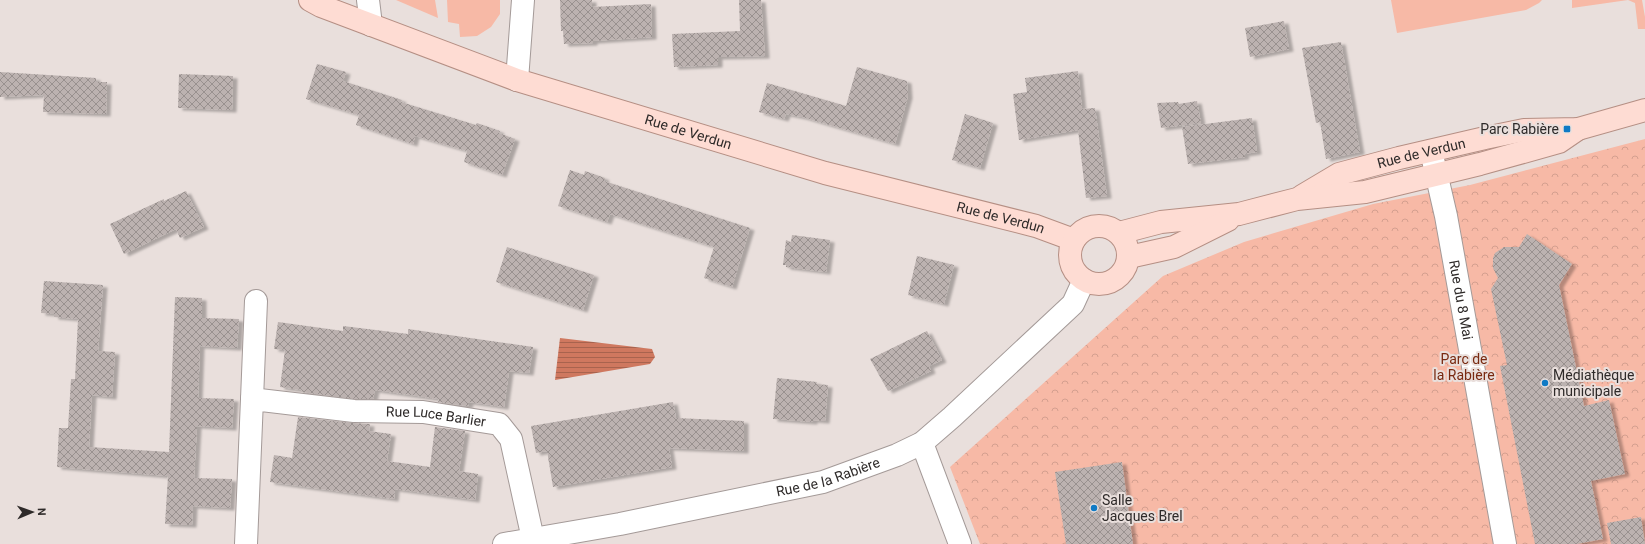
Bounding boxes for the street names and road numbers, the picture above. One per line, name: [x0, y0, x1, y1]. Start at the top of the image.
street label: Rue de Verdun: [643, 111, 734, 152]
street label: Rue de Verdun: [1375, 135, 1467, 171]
street label: Rue de Verdun: [955, 198, 1047, 237]
street label: Rue du 8 Mai: [1446, 259, 1476, 341]
street label: Rue Luce Barlier: [386, 403, 487, 430]
street label: Rue de la Rabière: [775, 454, 882, 500]

